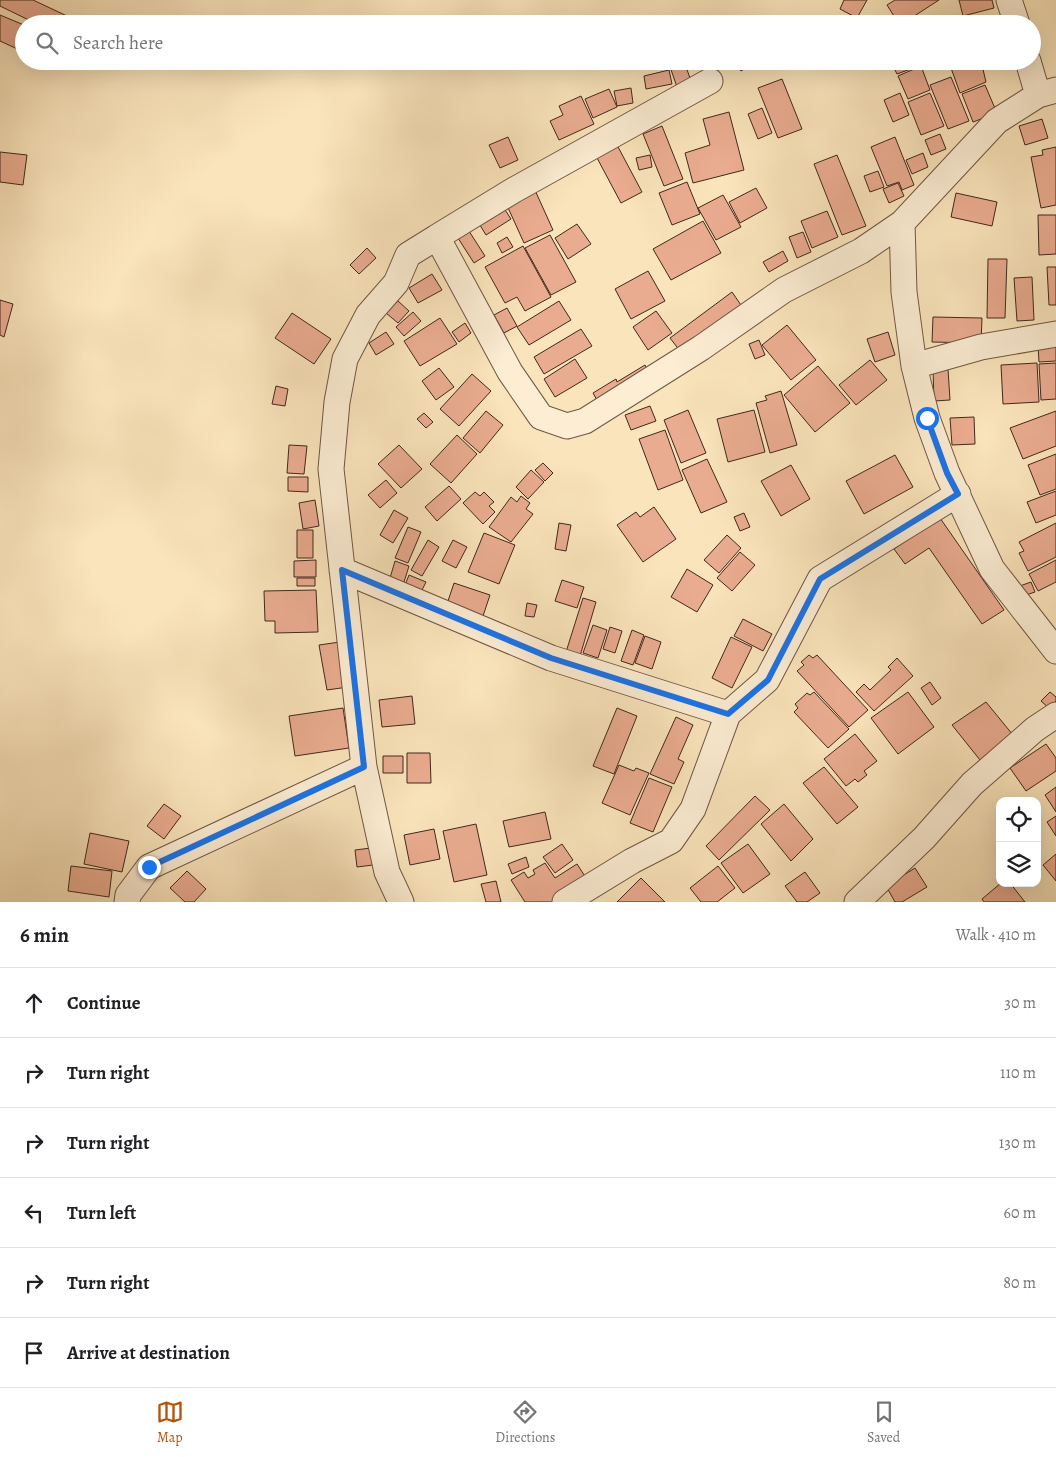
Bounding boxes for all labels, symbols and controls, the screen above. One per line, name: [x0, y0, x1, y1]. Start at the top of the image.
search box: [15, 15, 1041, 70]
icon: search: [33, 29, 61, 57]
text: Search here: [73, 30, 163, 56]
route start: [916, 407, 939, 430]
map controls: [996, 797, 1041, 887]
button: locate: [996, 797, 1041, 842]
button: layers: [996, 842, 1041, 887]
route end: [138, 856, 161, 879]
text: 6 min: [20, 921, 69, 949]
text: Walk · 410 m: [956, 924, 1036, 946]
icon: ahead: [20, 989, 48, 1017]
text: Continue: [67, 990, 141, 1016]
text: 30 m: [1004, 992, 1036, 1014]
icon: right: [20, 1059, 48, 1087]
text: Turn right: [67, 1060, 149, 1086]
text: 110 m: [1000, 1062, 1036, 1084]
icon: right: [20, 1129, 48, 1157]
text: Turn right: [67, 1130, 149, 1156]
text: 130 m: [999, 1132, 1036, 1154]
icon: left: [20, 1199, 48, 1227]
text: Turn left: [67, 1200, 136, 1226]
text: 60 m: [1004, 1202, 1036, 1224]
icon: right: [20, 1269, 48, 1297]
text: Turn right: [67, 1270, 149, 1296]
text: 80 m: [1003, 1272, 1036, 1294]
icon: arrive: [20, 1339, 48, 1367]
text: Arrive at destination: [67, 1340, 230, 1366]
tab: Map: [156, 1398, 184, 1447]
tab: Directions: [495, 1398, 555, 1447]
tab: Saved: [867, 1398, 900, 1447]

